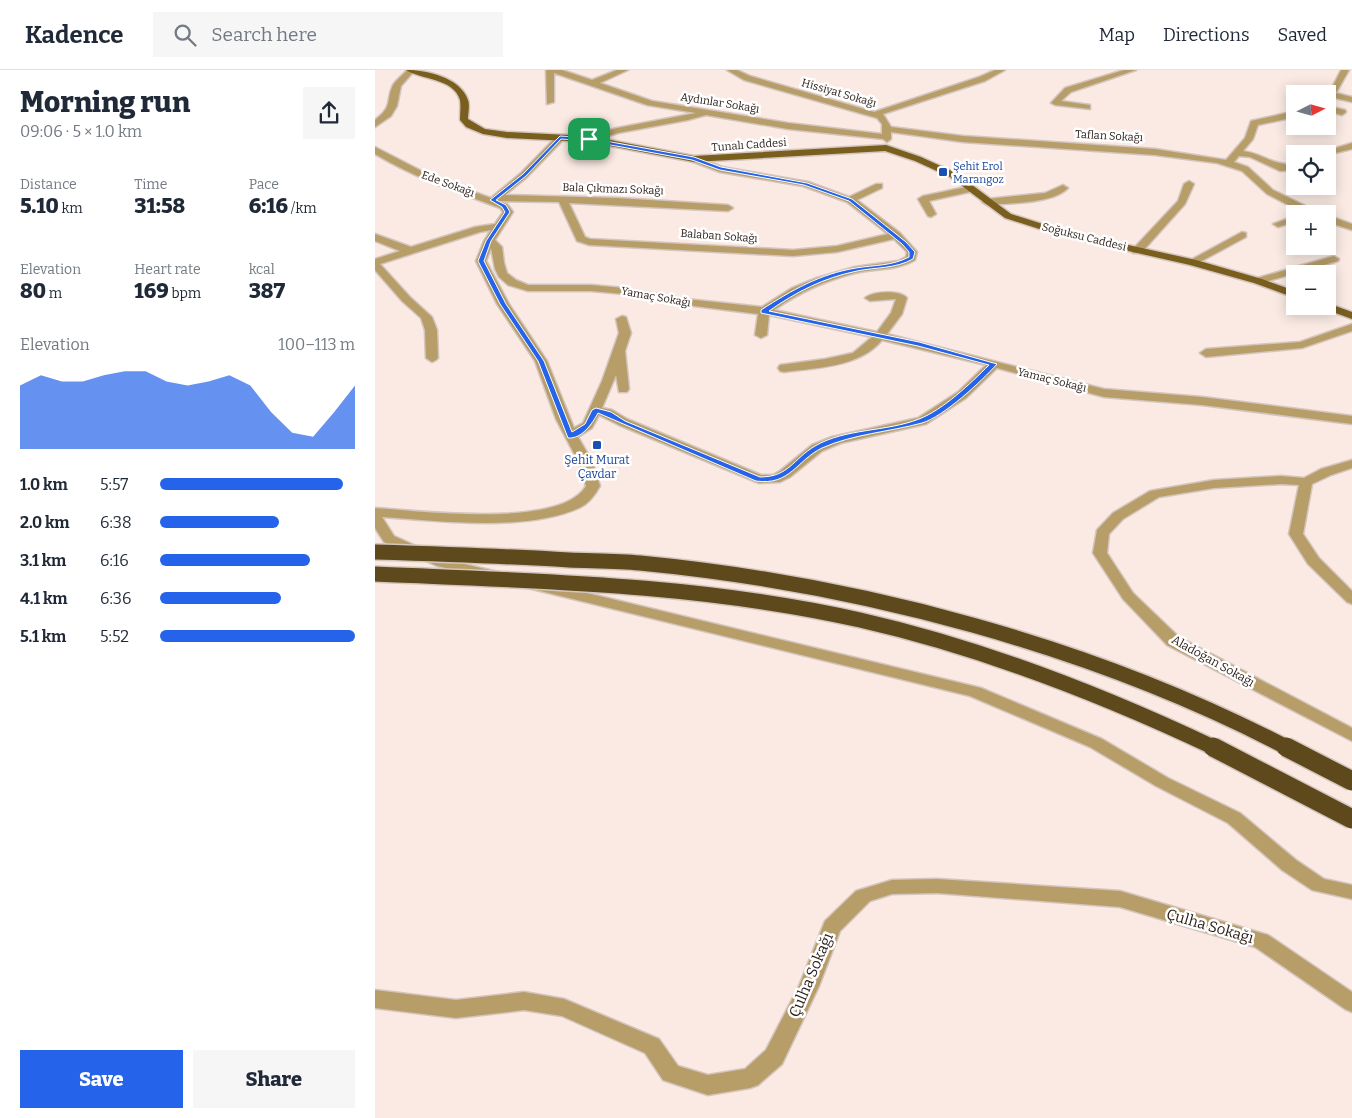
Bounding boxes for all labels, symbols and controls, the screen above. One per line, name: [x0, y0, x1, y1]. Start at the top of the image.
search box: [153, 12, 503, 57]
text: Kadence: [25, 21, 123, 49]
icon: search: [171, 21, 199, 49]
text: Search here: [211, 23, 317, 46]
text: Map: [1099, 24, 1135, 46]
text: Directions: [1163, 24, 1250, 46]
text: Saved: [1278, 24, 1327, 46]
street label: Hissiyat Sokağı: [800, 76, 879, 110]
north arrow: [1286, 85, 1336, 135]
map controls: [1286, 85, 1336, 315]
text: Morning run: [20, 86, 190, 119]
button: share: [303, 87, 355, 139]
street label: Aydınlar Sokağı: [680, 90, 761, 116]
pin: [568, 118, 610, 160]
text: 09:06 · 5 × 1.0 km: [20, 122, 142, 141]
icon: arrive: [575, 125, 603, 153]
street label: Taflan Sokağı: [1075, 128, 1144, 144]
street label: Tunalı Caddesi: [711, 136, 788, 154]
button: locate: [1286, 145, 1336, 195]
place label: Şehit Erol Marangoz: [953, 160, 1004, 186]
marker: Şehit Erol Marangoz: [937, 166, 949, 178]
street label: Ede Sokağı: [420, 168, 477, 200]
text: Distance: [20, 176, 77, 193]
text: Time: [134, 176, 167, 193]
text: Pace: [249, 176, 279, 193]
street label: Bala Çıkmazı Sokağı: [562, 181, 665, 197]
text: 5.10: [20, 193, 59, 219]
text: 31:58: [134, 193, 185, 219]
text: 6:16: [249, 193, 288, 219]
text: km: [59, 200, 83, 217]
text: /km: [288, 200, 317, 217]
button: +: [1286, 205, 1336, 255]
street label: Soğuksu Caddesi: [1041, 220, 1128, 254]
street label: Balaban Sokağı: [680, 227, 759, 245]
text: Elevation: [20, 261, 81, 278]
text: Heart rate: [134, 261, 201, 278]
text: kcal: [249, 261, 275, 278]
button: −: [1286, 265, 1336, 315]
text: 80: [20, 278, 46, 304]
text: 169: [134, 278, 169, 304]
text: 387: [249, 278, 285, 304]
street label: Yamaç Sokağı: [620, 284, 693, 310]
text: m: [46, 285, 62, 302]
text: bpm: [169, 285, 201, 302]
text: Elevation: [20, 335, 90, 354]
text: 100–113 m: [278, 335, 355, 354]
street label: Yamaç Sokağı: [1016, 365, 1088, 395]
marker: Şehit Murat Çavdar: [591, 439, 603, 451]
place label: Şehit Murat Çavdar: [564, 453, 630, 481]
text: 1.0 km: [20, 475, 68, 494]
text: 5:57: [100, 475, 128, 494]
text: 2.0 km: [20, 513, 70, 532]
text: 6:38: [100, 513, 132, 532]
text: 3.1 km: [20, 551, 66, 570]
text: 6:16: [100, 551, 129, 570]
text: 4.1 km: [20, 589, 68, 608]
text: 6:36: [100, 589, 131, 608]
text: 5.1 km: [20, 627, 66, 646]
text: 5:52: [100, 627, 129, 646]
street label: Aladoğan Sokağı: [1169, 632, 1257, 690]
street label: Çulha Sokağı: [1164, 905, 1256, 947]
street label: Çulha Sokağı: [785, 930, 837, 1020]
button: Save: [20, 1050, 183, 1108]
button: Share: [193, 1050, 355, 1108]

